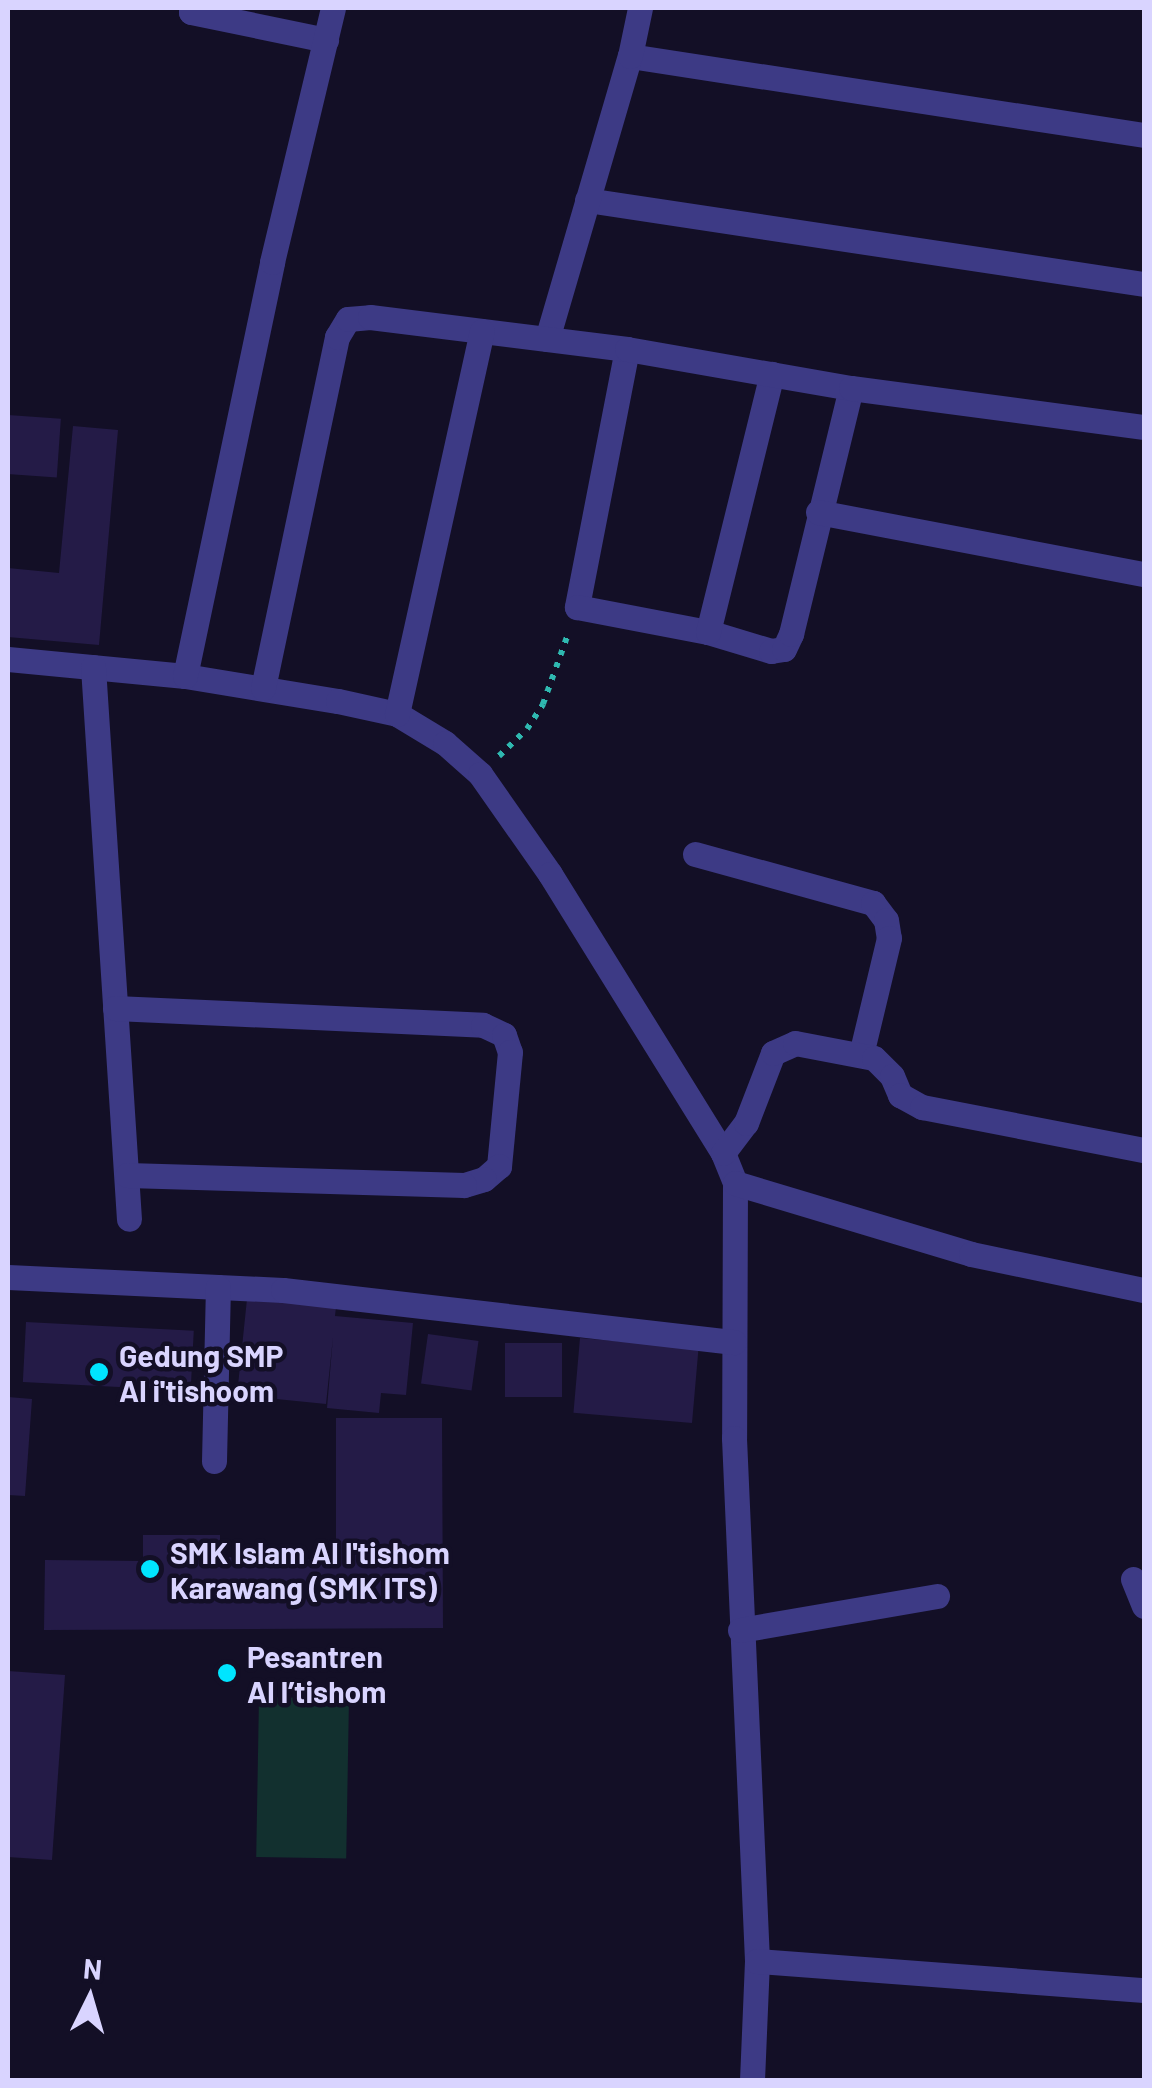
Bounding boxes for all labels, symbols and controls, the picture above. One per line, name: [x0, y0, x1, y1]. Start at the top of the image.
place label: Gedung SMP Al i'tishoom: [119, 1337, 283, 1408]
marker: Gedung SMP Al i'tishoom: [88, 1361, 110, 1383]
place label: SMK Islam Al I'tishom Karawang (SMK ITS): [170, 1534, 450, 1604]
marker: SMK Islam Al I'tishom Karawang (SMK ITS): [139, 1558, 161, 1580]
place label: Pesantren Al I’tishom: [247, 1638, 386, 1708]
marker: Pesantren Al I’tishom: [216, 1662, 238, 1684]
north arrow: [40, 1948, 140, 2048]
text: N: [82, 1950, 103, 1986]

